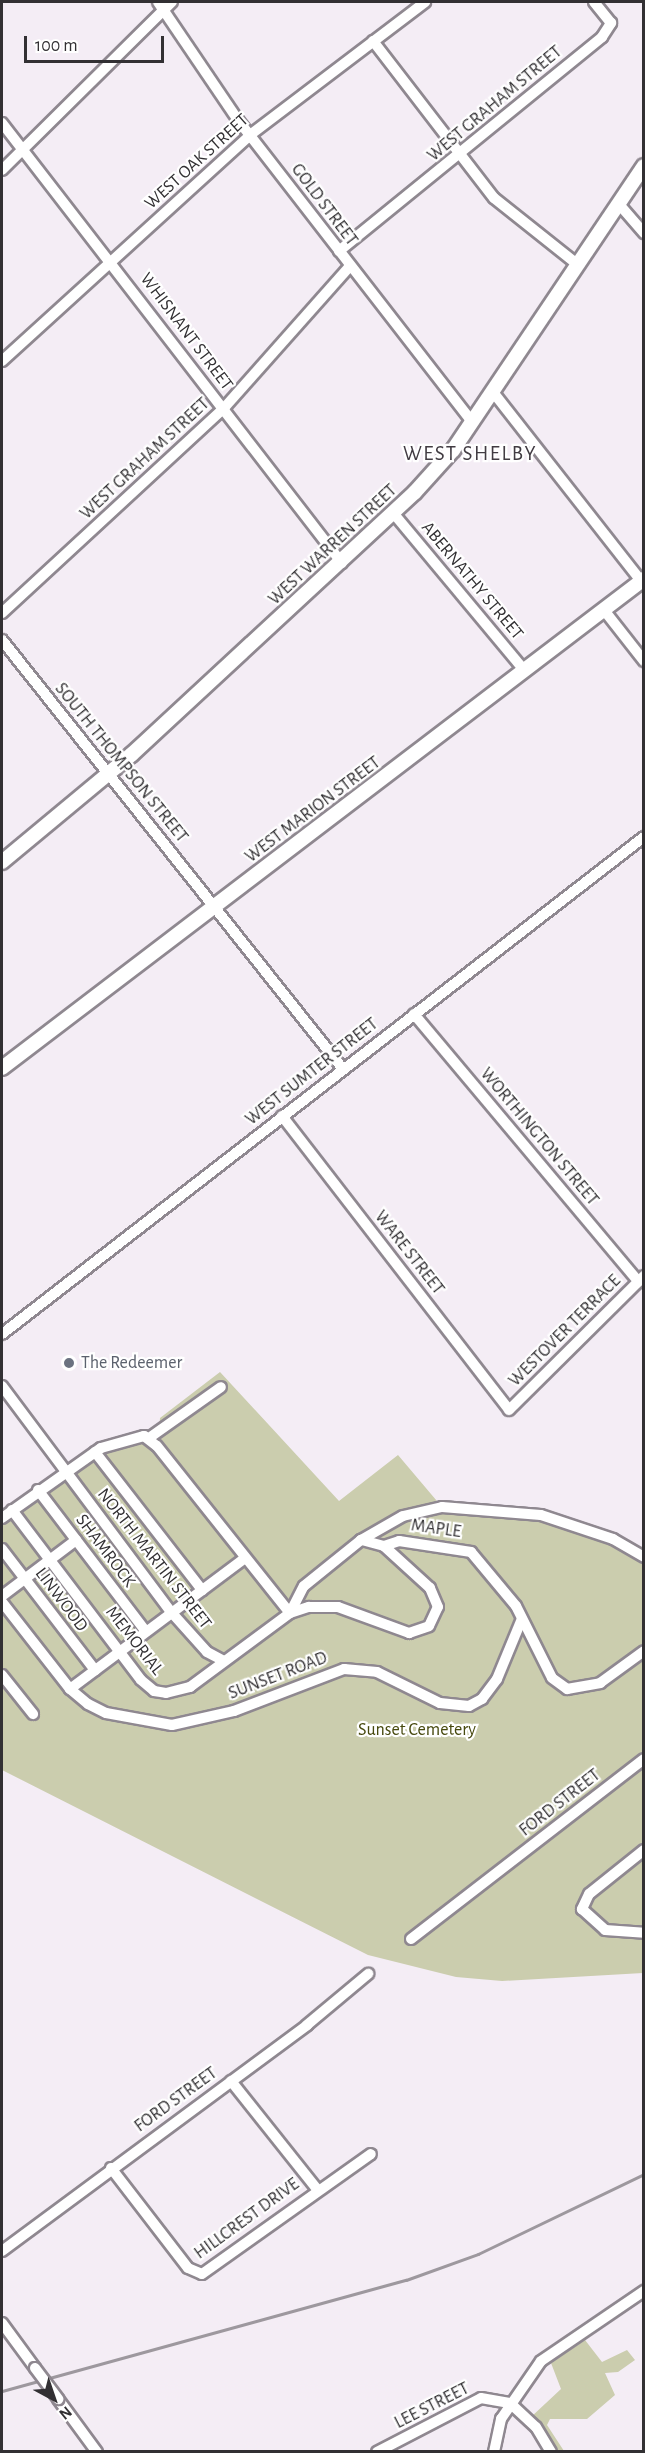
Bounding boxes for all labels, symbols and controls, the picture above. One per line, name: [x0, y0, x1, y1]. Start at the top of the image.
scale bar: [27, 24, 166, 62]
text: 100 m: [35, 37, 78, 55]
street label: WEST GRAHAM STREET: [423, 41, 567, 167]
street label: WEST OAK STREET: [141, 110, 253, 214]
street label: GOLD STREET: [286, 160, 362, 250]
street label: WHISNANT STREET: [135, 269, 237, 395]
street label: WEST GRAHAM STREET: [76, 393, 214, 525]
district label: WEST SHELBY: [403, 441, 537, 467]
street label: WEST WARREN STREET: [264, 480, 402, 610]
street label: ABERNATHY STREET: [416, 518, 528, 644]
street label: SOUTH THOMPSON STREET: [50, 679, 192, 847]
street label: WEST MARION STREET: [241, 752, 385, 868]
street label: WEST SUMTER STREET: [241, 1014, 383, 1130]
street label: WORTHINGTON STREET: [475, 1064, 603, 1210]
street label: WARE STREET: [369, 1207, 449, 1299]
street label: WESTOVER TERRACE: [504, 1270, 626, 1392]
place label: The Redeemer: [81, 1352, 182, 1374]
marker: The Redeemer: [62, 1356, 76, 1370]
street label: NORTH MARTIN STREET: [92, 1484, 216, 1634]
street label: SHAMROCK: [71, 1510, 139, 1592]
street label: MAPLE: [410, 1515, 462, 1543]
street label: LINWOOD: [30, 1564, 92, 1636]
street label: MEMORIAL: [100, 1602, 168, 1680]
street label: SUNSET ROAD: [226, 1647, 330, 1705]
park label: Sunset Cemetery: [358, 1719, 476, 1741]
street label: FORD STREET: [515, 1765, 605, 1841]
street label: FORD STREET: [130, 2063, 222, 2137]
street label: HILLCREST DRIVE: [190, 2174, 304, 2264]
north arrow: [24, 2369, 84, 2429]
street label: LEE STREET: [391, 2378, 473, 2434]
text: N: [56, 2403, 75, 2422]

